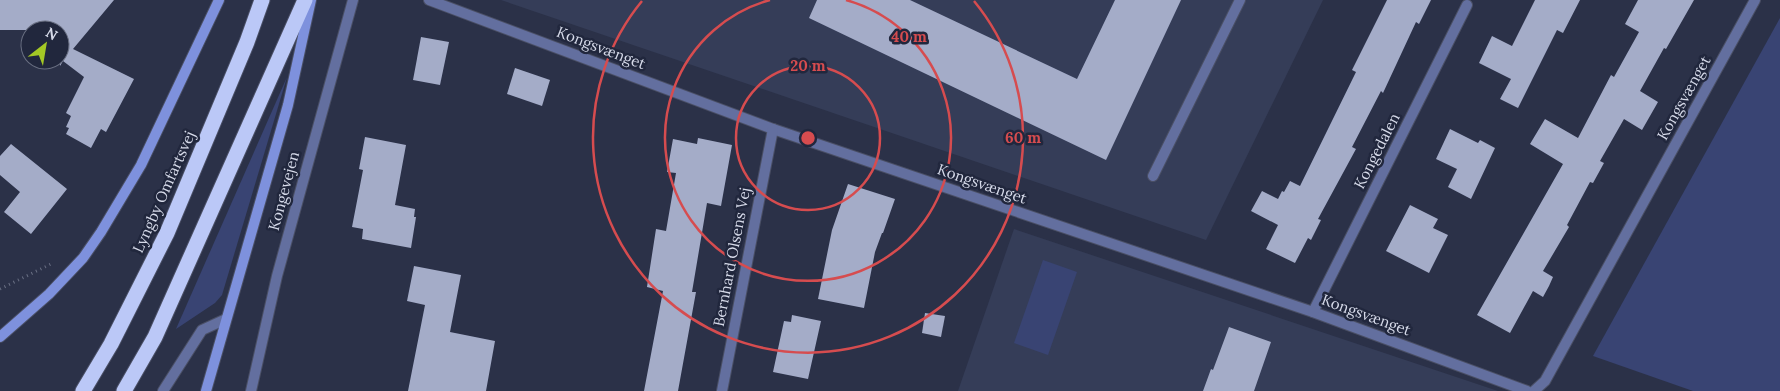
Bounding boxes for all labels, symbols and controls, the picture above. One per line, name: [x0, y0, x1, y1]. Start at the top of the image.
north arrow: [20, 20, 70, 70]
street label: Kongsvænget: [554, 22, 648, 73]
text: N: [42, 23, 61, 44]
text: 40 m: [891, 27, 927, 46]
street label: Kongsvænget: [1653, 52, 1715, 143]
text: 20 m: [790, 56, 826, 75]
street label: Kongedalen: [1349, 110, 1404, 192]
street label: Lyngby Omfartsvej: [128, 128, 199, 256]
text: 60 m: [1005, 128, 1041, 147]
centre of rings: [799, 129, 817, 147]
street label: Kongevejen: [264, 149, 303, 232]
street label: Kongsvænget: [935, 159, 1030, 208]
street label: Bernhard Olsens Vej: [709, 186, 754, 328]
street label: Kongsvænget: [1319, 290, 1413, 339]

